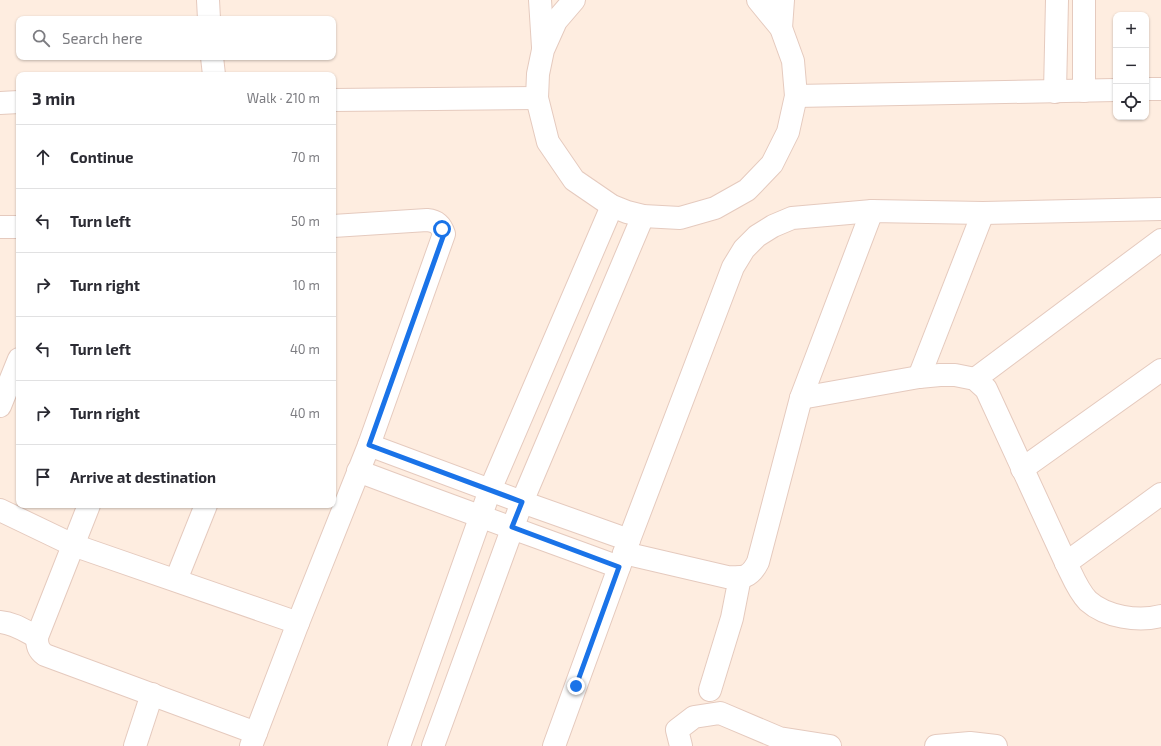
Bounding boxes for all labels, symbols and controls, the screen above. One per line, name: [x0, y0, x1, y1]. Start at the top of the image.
map controls: [1113, 12, 1149, 120]
button: +: [1113, 12, 1149, 48]
search box: [16, 16, 336, 60]
icon: search: [30, 27, 52, 49]
text: Search here: [62, 29, 143, 47]
button: −: [1113, 48, 1149, 84]
button: locate: [1113, 84, 1149, 120]
text: 3 min: [32, 88, 75, 108]
text: Walk · 210 m: [247, 90, 320, 106]
icon: ahead: [32, 146, 54, 168]
text: Continue: [70, 148, 133, 166]
text: 70 m: [291, 149, 320, 165]
icon: left: [32, 210, 54, 232]
text: Turn left: [70, 212, 131, 230]
text: 50 m: [291, 213, 320, 229]
route start: [433, 220, 451, 238]
icon: right: [32, 274, 54, 296]
text: Turn right: [70, 276, 140, 294]
text: 10 m: [293, 277, 320, 293]
icon: left: [32, 338, 54, 360]
text: Turn left: [70, 340, 131, 358]
text: 40 m: [290, 341, 320, 357]
icon: right: [32, 402, 54, 424]
text: Turn right: [70, 404, 140, 422]
text: 40 m: [290, 405, 320, 421]
icon: arrive: [32, 466, 54, 488]
text: Arrive at destination: [70, 468, 216, 486]
route end: [567, 677, 585, 695]

